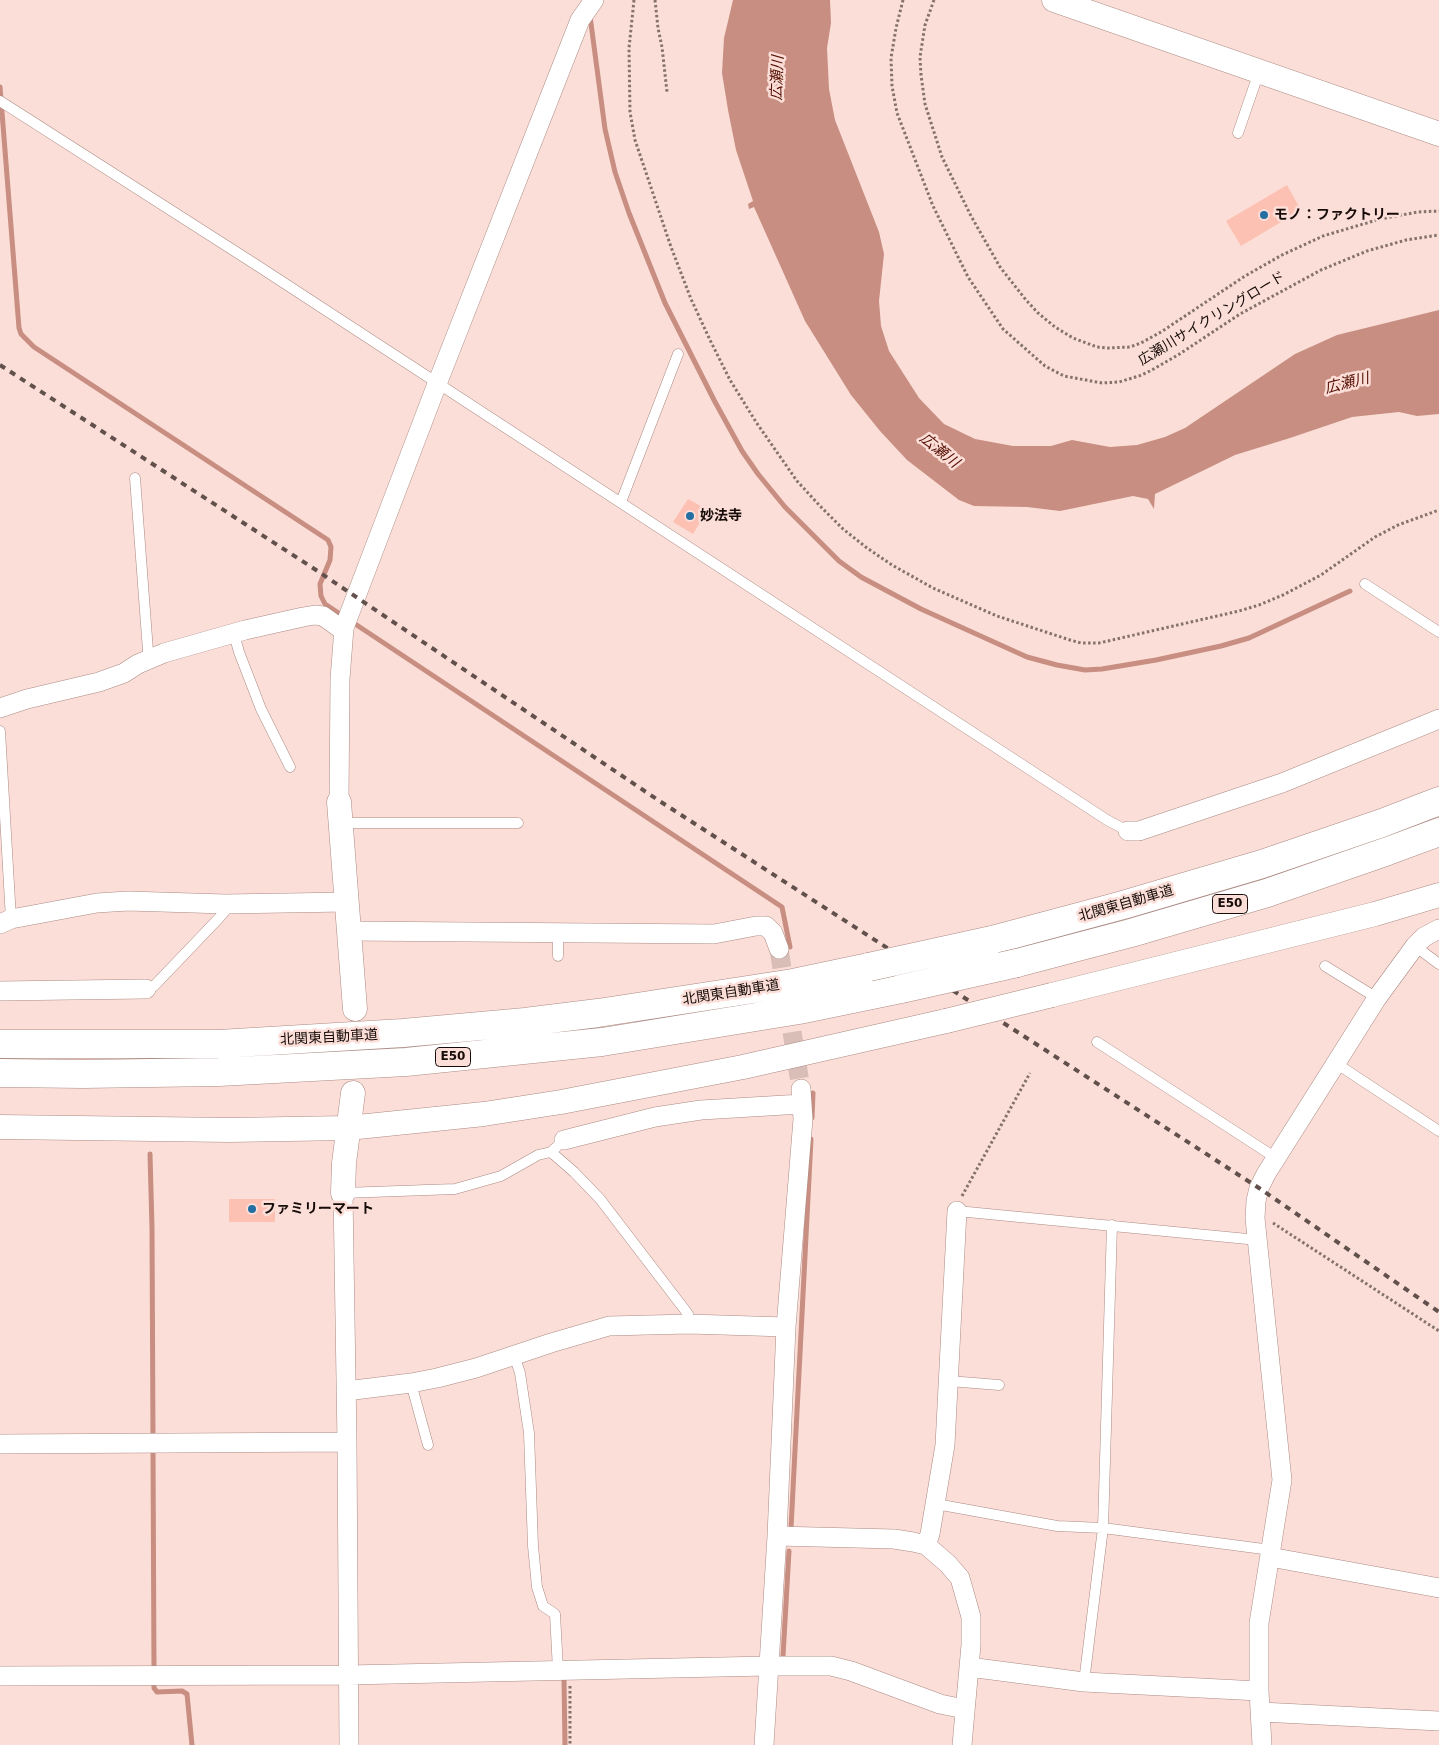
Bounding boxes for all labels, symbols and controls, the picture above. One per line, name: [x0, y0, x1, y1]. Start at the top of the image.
water label: 広瀬川: [768, 55, 788, 101]
place label: モノ：ファクトリー: [1274, 207, 1400, 223]
marker: モノ：ファクトリー: [1258, 209, 1270, 221]
street label: 広瀬川サイクリングロード: [1136, 269, 1288, 369]
water label: 広瀬川: [1323, 370, 1371, 398]
water label: 広瀬川: [916, 430, 962, 472]
place label: 妙法寺: [700, 508, 742, 524]
marker: 妙法寺: [684, 510, 696, 522]
street label: 北関東自動車道: [1077, 882, 1175, 926]
road number: E50: [1212, 894, 1248, 914]
street label: 北関東自動車道: [681, 977, 781, 1009]
street label: 北関東自動車道: [280, 1027, 378, 1049]
road number: E50: [436, 1048, 470, 1066]
place label: ファミリーマート: [262, 1201, 374, 1217]
marker: ファミリーマート: [246, 1203, 258, 1215]

